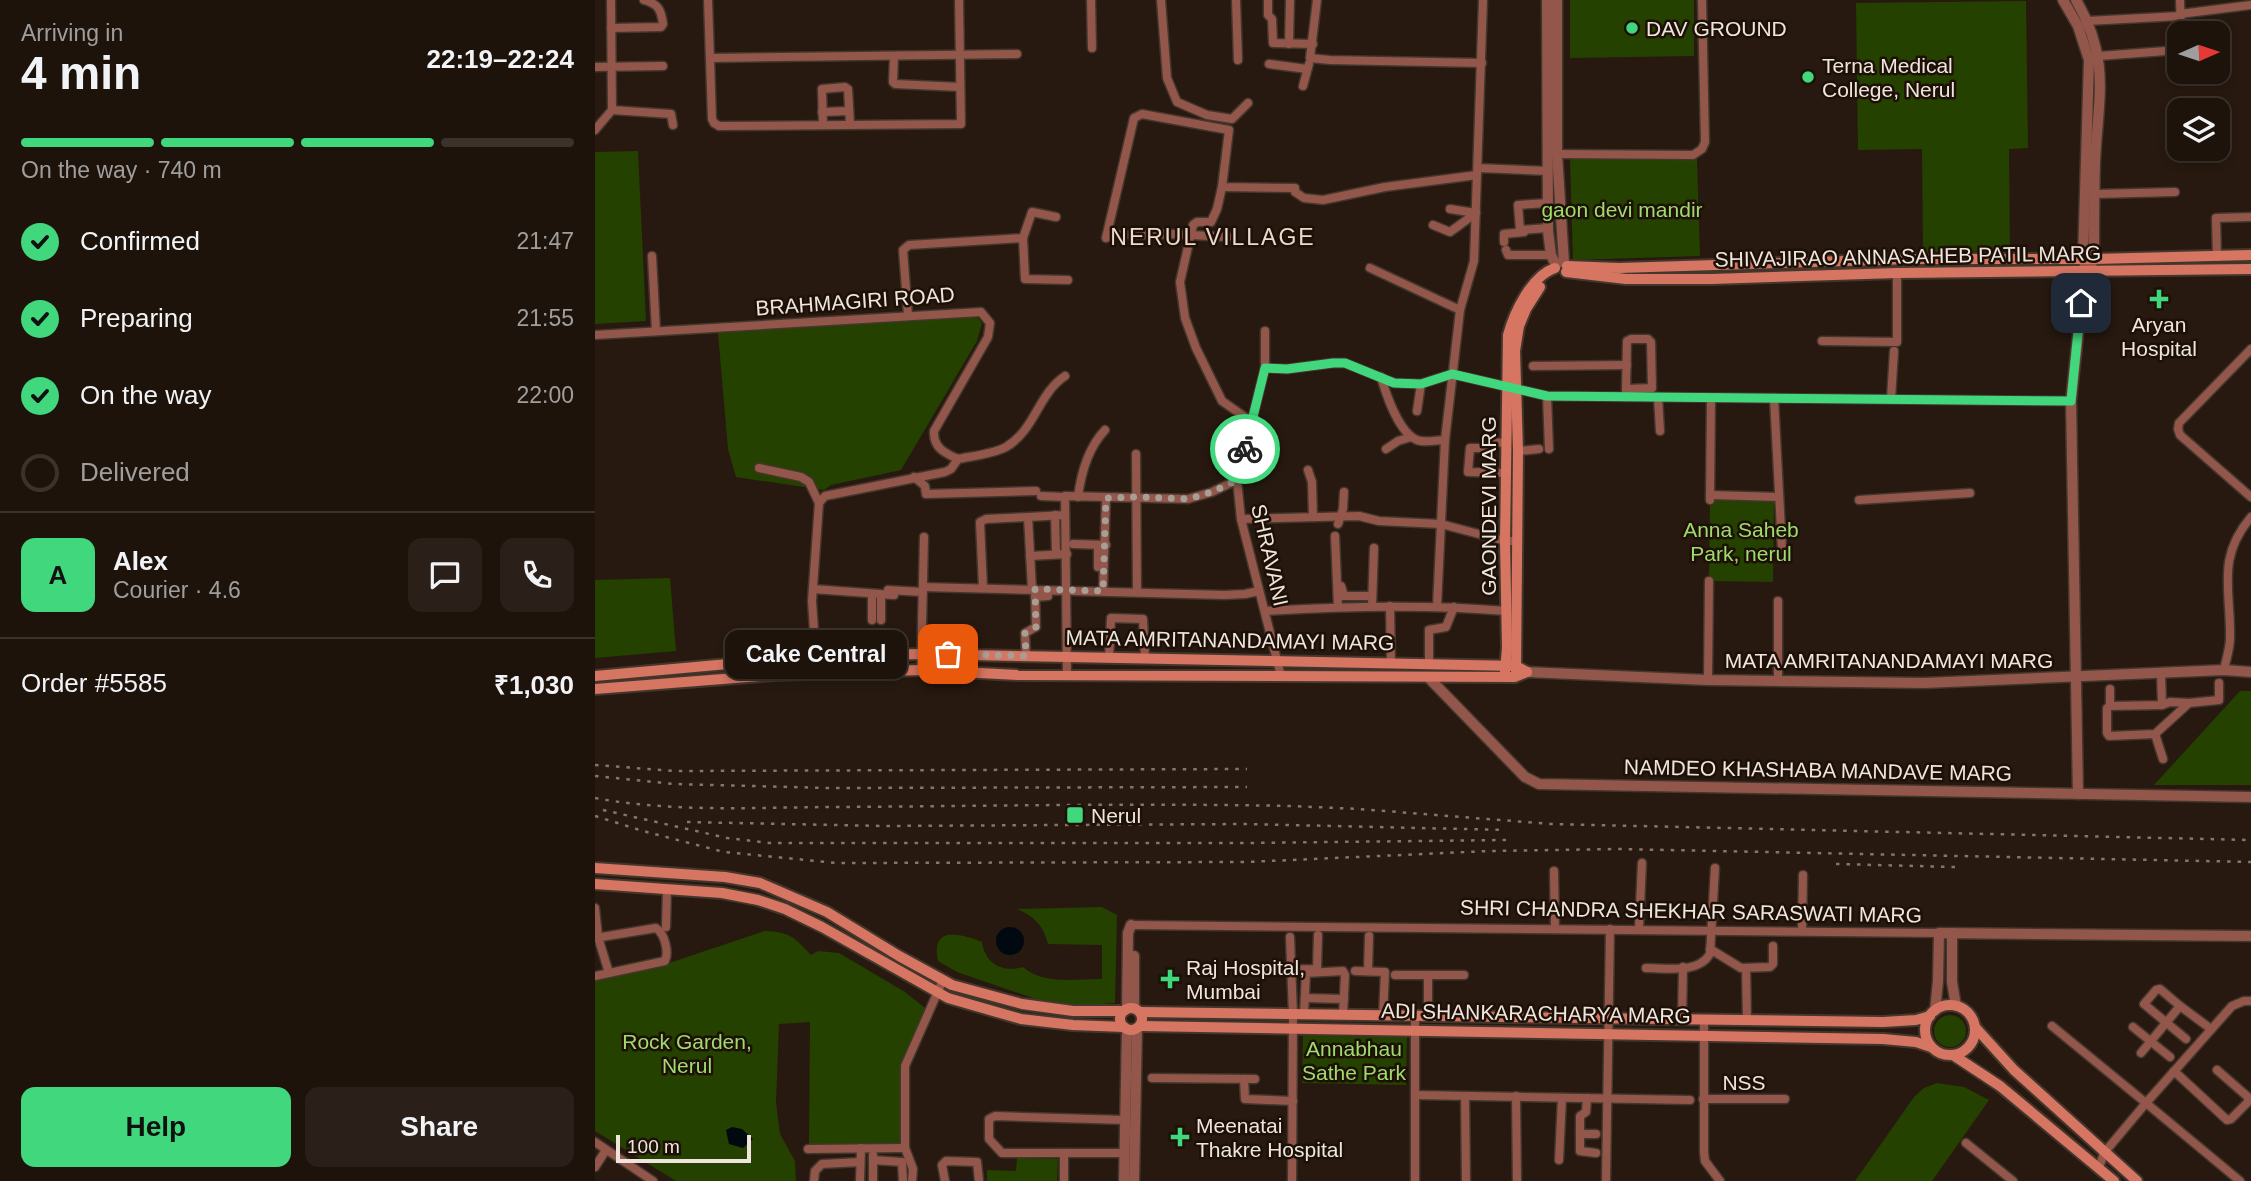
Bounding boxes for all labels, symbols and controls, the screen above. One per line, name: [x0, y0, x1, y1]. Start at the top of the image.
place label: DAV GROUND: [1646, 17, 1787, 40]
text: Arriving in: [21, 20, 123, 46]
marker: DAV GROUND: [1624, 20, 1640, 36]
north arrow: [2167, 21, 2229, 84]
map controls: [2167, 21, 2230, 161]
text: 22:19–22:24: [427, 44, 574, 74]
text: 4 min: [21, 47, 141, 99]
place label: Terna Medical College, Nerul: [1822, 54, 1955, 101]
marker: Terna Medical College, Nerul: [1800, 69, 1816, 85]
button: layers: [2167, 98, 2230, 161]
text: On the way · 740 m: [21, 157, 222, 183]
park label: gaon devi mandir: [1541, 198, 1703, 221]
icon: check: [21, 223, 59, 261]
district label: NERUL VILLAGE: [1110, 224, 1316, 250]
text: Confirmed: [80, 226, 200, 256]
text: 21:47: [516, 228, 574, 254]
street label: SHIVAJIRAO ANNASAHEB PATIL MARG: [1715, 241, 2101, 271]
pin: [2051, 273, 2111, 333]
street label: BRAHMAGIRI ROAD: [755, 283, 955, 319]
icon: home: [2062, 284, 2100, 322]
marker: Aryan Hospital: [2149, 289, 2169, 309]
icon: check: [21, 300, 59, 338]
text: Preparing: [80, 303, 193, 333]
text: 21:55: [516, 305, 574, 331]
place label: Aryan Hospital: [2121, 313, 2197, 360]
icon: check: [21, 377, 59, 415]
text: On the way: [80, 380, 212, 410]
text: 22:00: [516, 382, 574, 408]
courier: [1210, 414, 1280, 484]
street label: GAONDEVI MARG: [1477, 416, 1500, 596]
icon: bike: [1226, 430, 1264, 468]
text: Delivered: [80, 457, 190, 487]
street label: SHRAVANI: [1247, 502, 1293, 608]
park label: Anna Saheb Park, nerul: [1683, 518, 1799, 565]
button: chat: [408, 538, 482, 612]
button: phone: [500, 538, 574, 612]
text: Alex: [113, 546, 168, 576]
text: A: [49, 560, 67, 590]
text: Courier · 4.6: [113, 577, 241, 603]
pin: [918, 624, 978, 684]
street label: MATA AMRITANANDAMAYI MARG: [1066, 626, 1394, 654]
callout: Cake Central: [724, 630, 906, 678]
icon: bag: [929, 635, 967, 673]
text: Cake Central: [746, 641, 886, 667]
street label: MATA AMRITANANDAMAYI MARG: [1725, 649, 2053, 672]
text: Order #5585: [21, 668, 167, 698]
text: ₹1,030: [494, 670, 574, 700]
street label: NAMDEO KHASHABA MANDAVE MARG: [1624, 755, 2012, 785]
place label: Nerul: [1091, 804, 1141, 827]
marker: Nerul: [1065, 805, 1085, 825]
street label: SHRI CHANDRA SHEKHAR SARASWATI MARG: [1460, 895, 1922, 927]
place label: Raj Hospital, Mumbai: [1186, 956, 1305, 1003]
marker: Raj Hospital, Mumbai: [1160, 969, 1180, 989]
street label: ADI SHANKARACHARYA MARG: [1381, 999, 1691, 1027]
park label: Rock Garden, Nerul: [622, 1030, 752, 1077]
park label: Annabhau Sathe Park: [1302, 1037, 1406, 1084]
street label: NSS: [1722, 1071, 1766, 1094]
button: Help: [21, 1087, 291, 1167]
button: Share: [305, 1087, 574, 1167]
place label: Meenatai Thakre Hospital: [1196, 1114, 1343, 1161]
marker: Meenatai Thakre Hospital: [1170, 1127, 1190, 1147]
scale bar: [616, 1132, 751, 1164]
text: 100 m: [627, 1136, 680, 1157]

